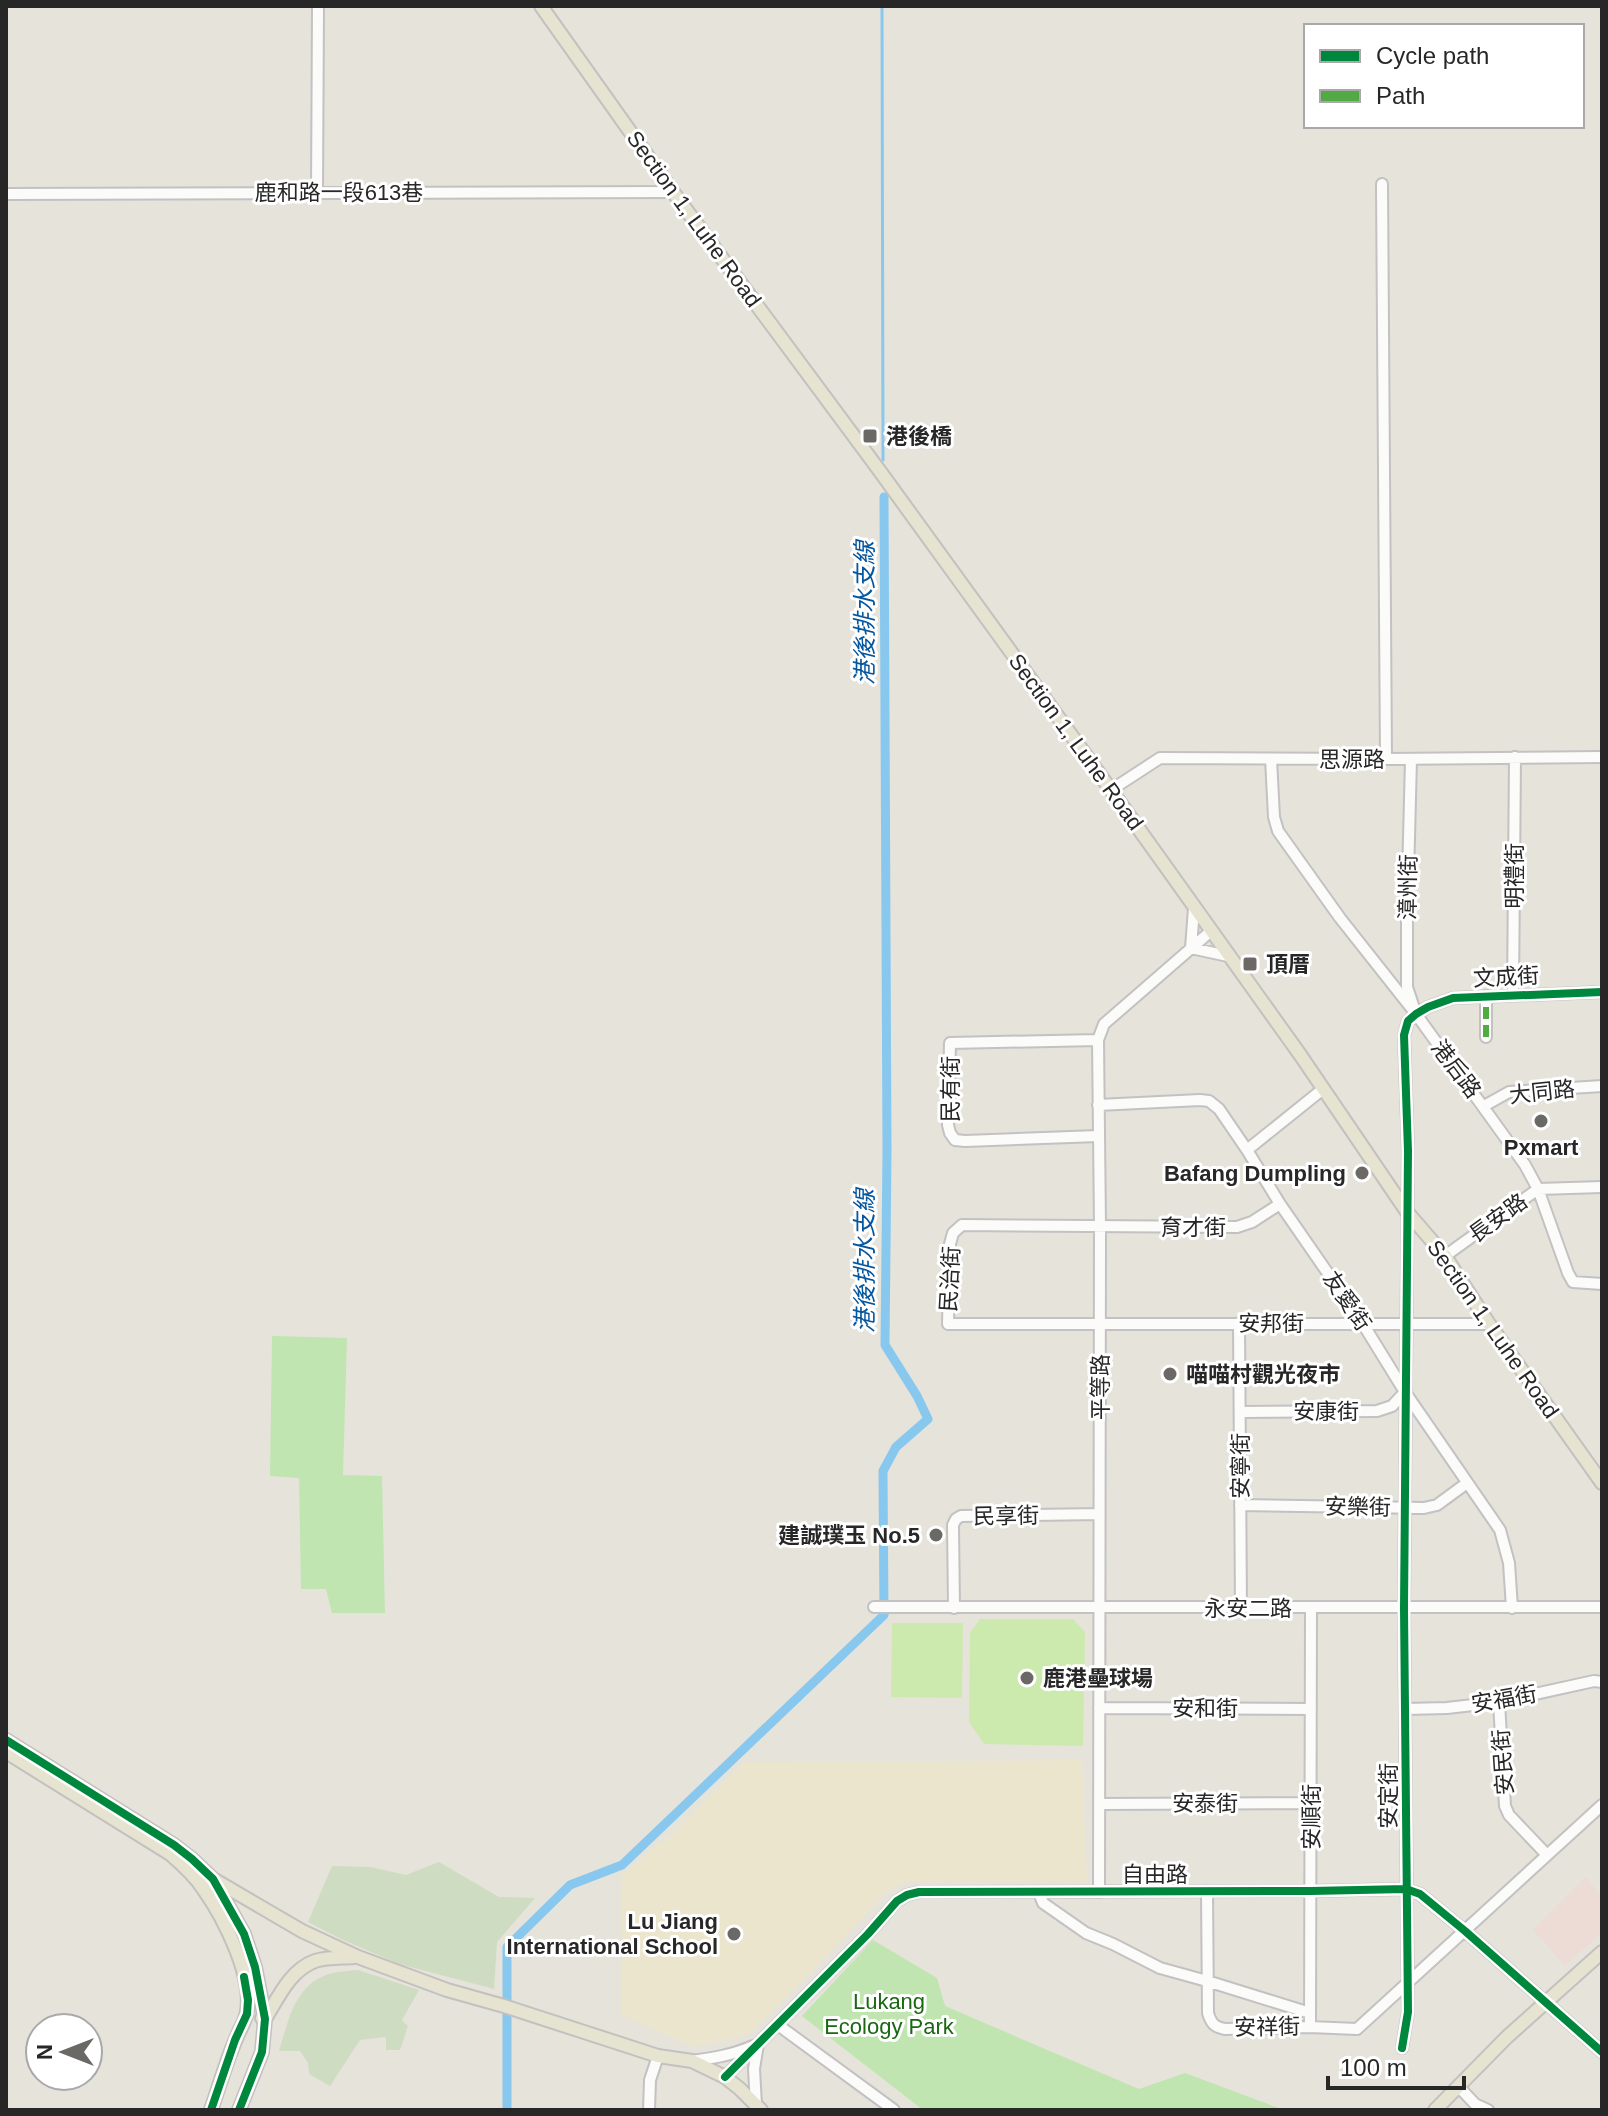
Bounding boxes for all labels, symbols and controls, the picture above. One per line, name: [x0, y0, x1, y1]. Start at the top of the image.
legend: [1304, 24, 1584, 128]
text: Cycle path: [1376, 42, 1489, 69]
text: Path: [1376, 82, 1425, 109]
street label: Section 1, Luhe Road: [622, 126, 766, 312]
street label: 鹿和路一段613巷: [255, 180, 423, 205]
place label: 港後橋: [886, 424, 952, 449]
marker: 港後橋: [861, 427, 879, 445]
water label: 港後排水支線: [851, 538, 878, 685]
street label: Section 1, Luhe Road: [1004, 649, 1148, 835]
street label: 思源路: [1319, 747, 1385, 772]
street label: 明禮街: [1502, 843, 1527, 909]
street label: 漳州街: [1395, 854, 1421, 920]
place label: 頂厝: [1266, 952, 1310, 977]
marker: 頂厝: [1241, 955, 1259, 973]
street label: 文成街: [1472, 963, 1540, 991]
street label: 港后路: [1426, 1035, 1486, 1103]
street label: 民有街: [938, 1056, 963, 1122]
street label: 大同路: [1508, 1076, 1576, 1108]
marker: Pxmart: [1532, 1112, 1550, 1130]
place label: Pxmart: [1504, 1135, 1579, 1160]
place label: Bafang Dumpling: [1164, 1161, 1346, 1186]
marker: Bafang Dumpling: [1353, 1164, 1371, 1182]
water label: 港後排水支線: [851, 1186, 878, 1333]
street label: 長安路: [1464, 1188, 1532, 1248]
street label: 育才街: [1160, 1215, 1226, 1240]
street label: Section 1, Luhe Road: [1422, 1235, 1564, 1423]
street label: 民治街: [936, 1245, 964, 1313]
street label: 友愛街: [1318, 1267, 1376, 1335]
street label: 安邦街: [1238, 1311, 1304, 1336]
street label: 平等路: [1088, 1354, 1113, 1420]
place label: 喵喵村觀光夜市: [1186, 1362, 1340, 1387]
marker: 喵喵村觀光夜市: [1161, 1365, 1179, 1383]
street label: 安康街: [1293, 1399, 1359, 1424]
street label: 安寧街: [1228, 1433, 1253, 1499]
street label: 安樂街: [1325, 1494, 1391, 1520]
street label: 民享街: [973, 1503, 1039, 1529]
place label: 建誠璞玉 No.5: [778, 1523, 920, 1548]
marker: 建誠璞玉 No.5: [927, 1526, 945, 1544]
street label: 永安二路: [1204, 1596, 1292, 1621]
place label: 鹿港壘球場: [1043, 1666, 1153, 1691]
marker: 鹿港壘球場: [1018, 1669, 1036, 1687]
street label: 安福街: [1469, 1681, 1539, 1717]
street label: 安和街: [1172, 1696, 1238, 1721]
street label: 安民街: [1488, 1728, 1518, 1796]
street label: 安定街: [1376, 1763, 1401, 1829]
street label: 安順街: [1299, 1784, 1324, 1850]
street label: 安泰街: [1172, 1791, 1238, 1816]
street label: 自由路: [1122, 1862, 1188, 1887]
place label: Lu Jiang International School: [507, 1909, 718, 1959]
marker: Lu Jiang International School: [725, 1925, 743, 1943]
park label: Lukang Ecology Park: [824, 1989, 955, 2039]
north arrow: [24, 2012, 104, 2092]
street label: 安祥街: [1234, 2014, 1300, 2040]
scale bar: [1328, 2040, 1464, 2090]
text: N: [32, 2044, 57, 2060]
text: 100 m: [1340, 2054, 1407, 2081]

